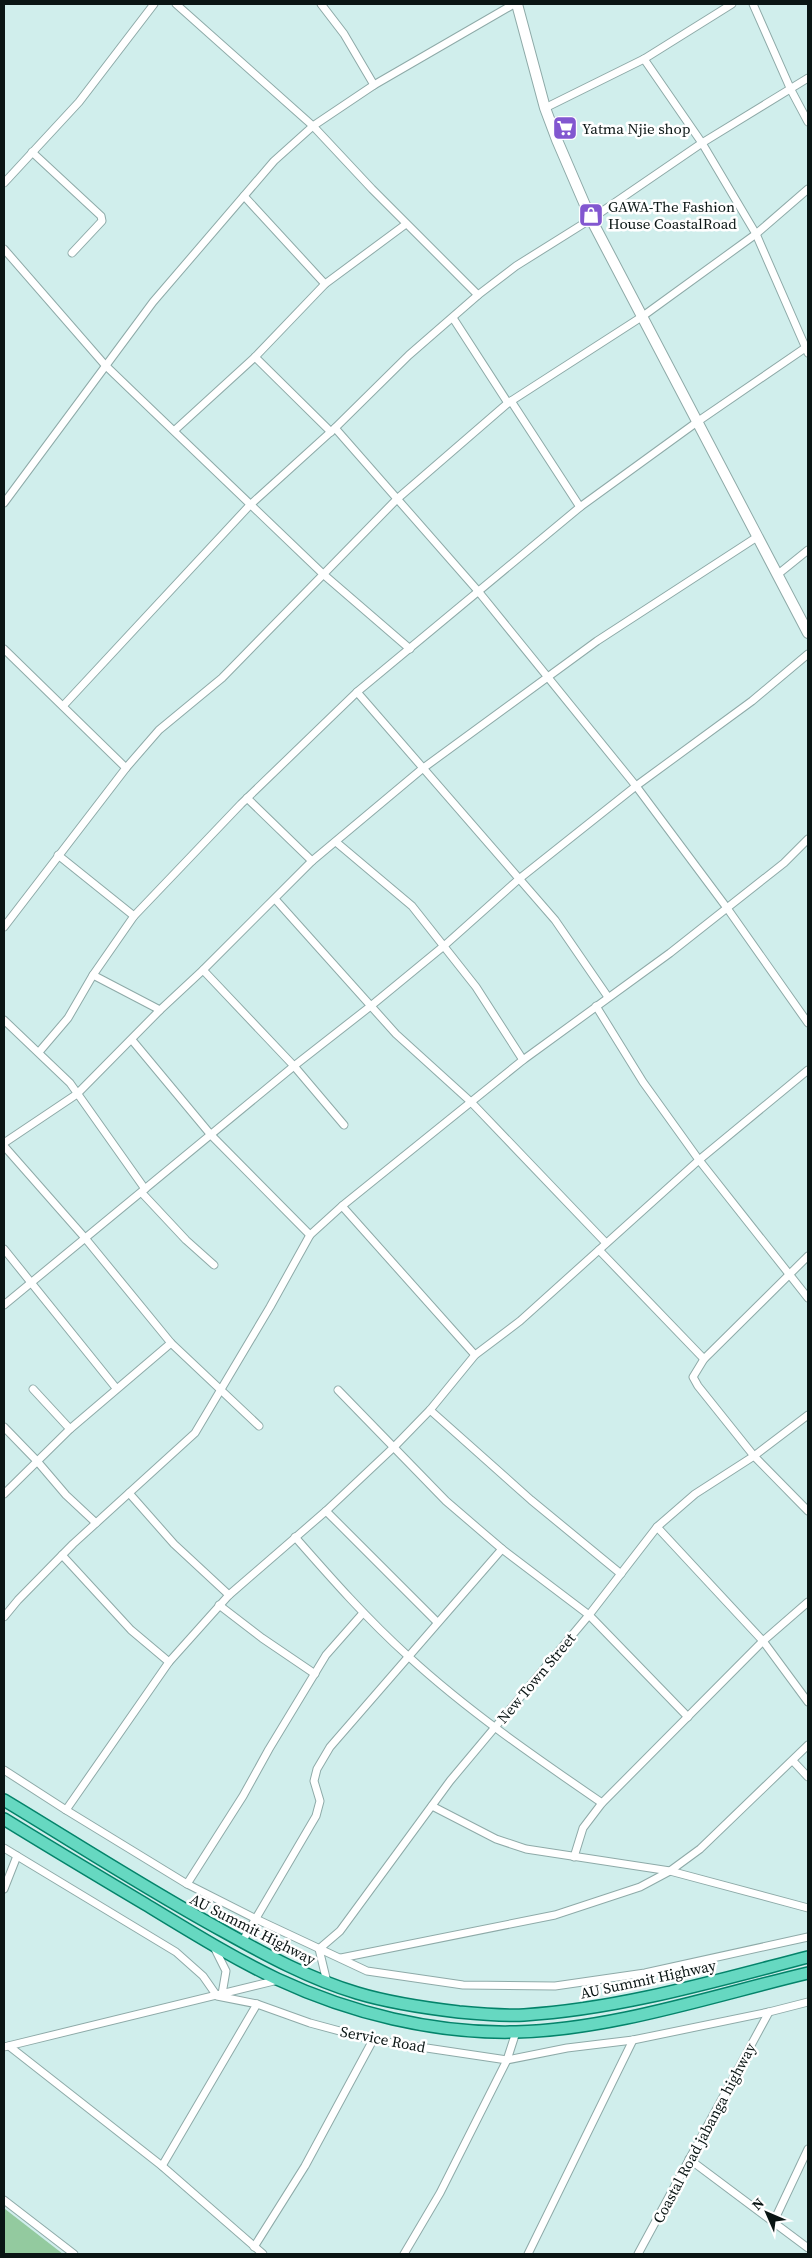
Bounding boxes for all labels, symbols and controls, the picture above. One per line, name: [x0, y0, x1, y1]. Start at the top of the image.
supermarket icon: Yatma Njie shop: [552, 115, 578, 141]
place label: Yatma Njie shop: [582, 118, 691, 139]
place label: GAWA-The Fashion House CoastalRoad: [608, 196, 737, 234]
shop icon: GAWA-The Fashion House CoastalRoad: [578, 202, 604, 228]
street label: New Town Street: [492, 1628, 580, 1728]
street label: AU Summit Highway: [187, 1888, 320, 1970]
street label: AU Summit Highway: [578, 1954, 718, 2004]
street label: Service Road: [339, 2020, 428, 2058]
street label: Coastal Road jabanga highway: [647, 2039, 761, 2227]
north arrow: [742, 2188, 792, 2238]
text: N: [747, 2193, 768, 2214]

